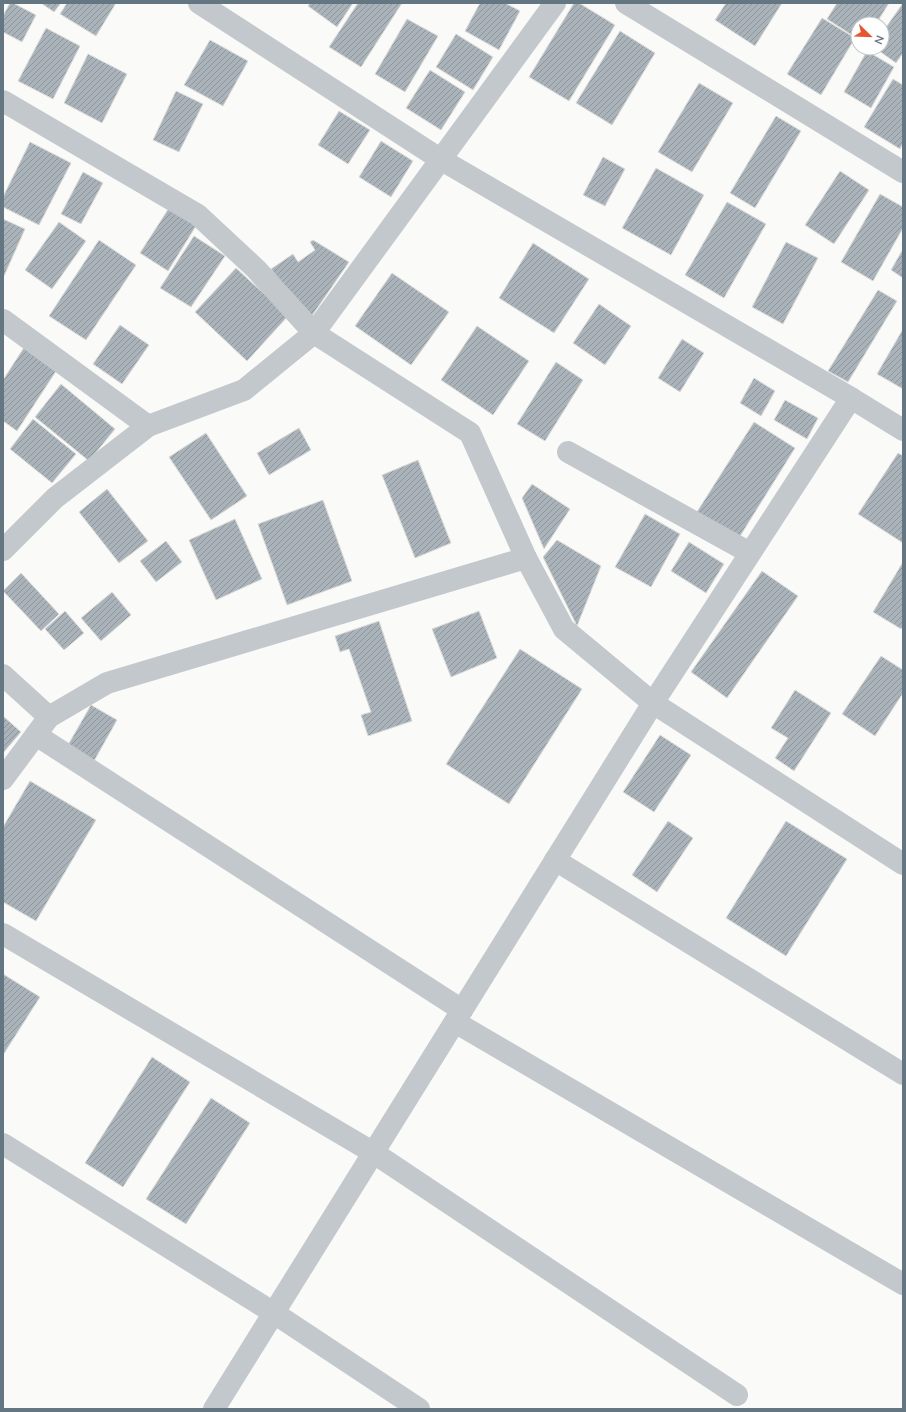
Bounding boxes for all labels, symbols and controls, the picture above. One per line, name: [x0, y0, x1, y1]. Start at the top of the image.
north arrow: [850, 16, 890, 56]
text: N: [871, 33, 887, 46]

